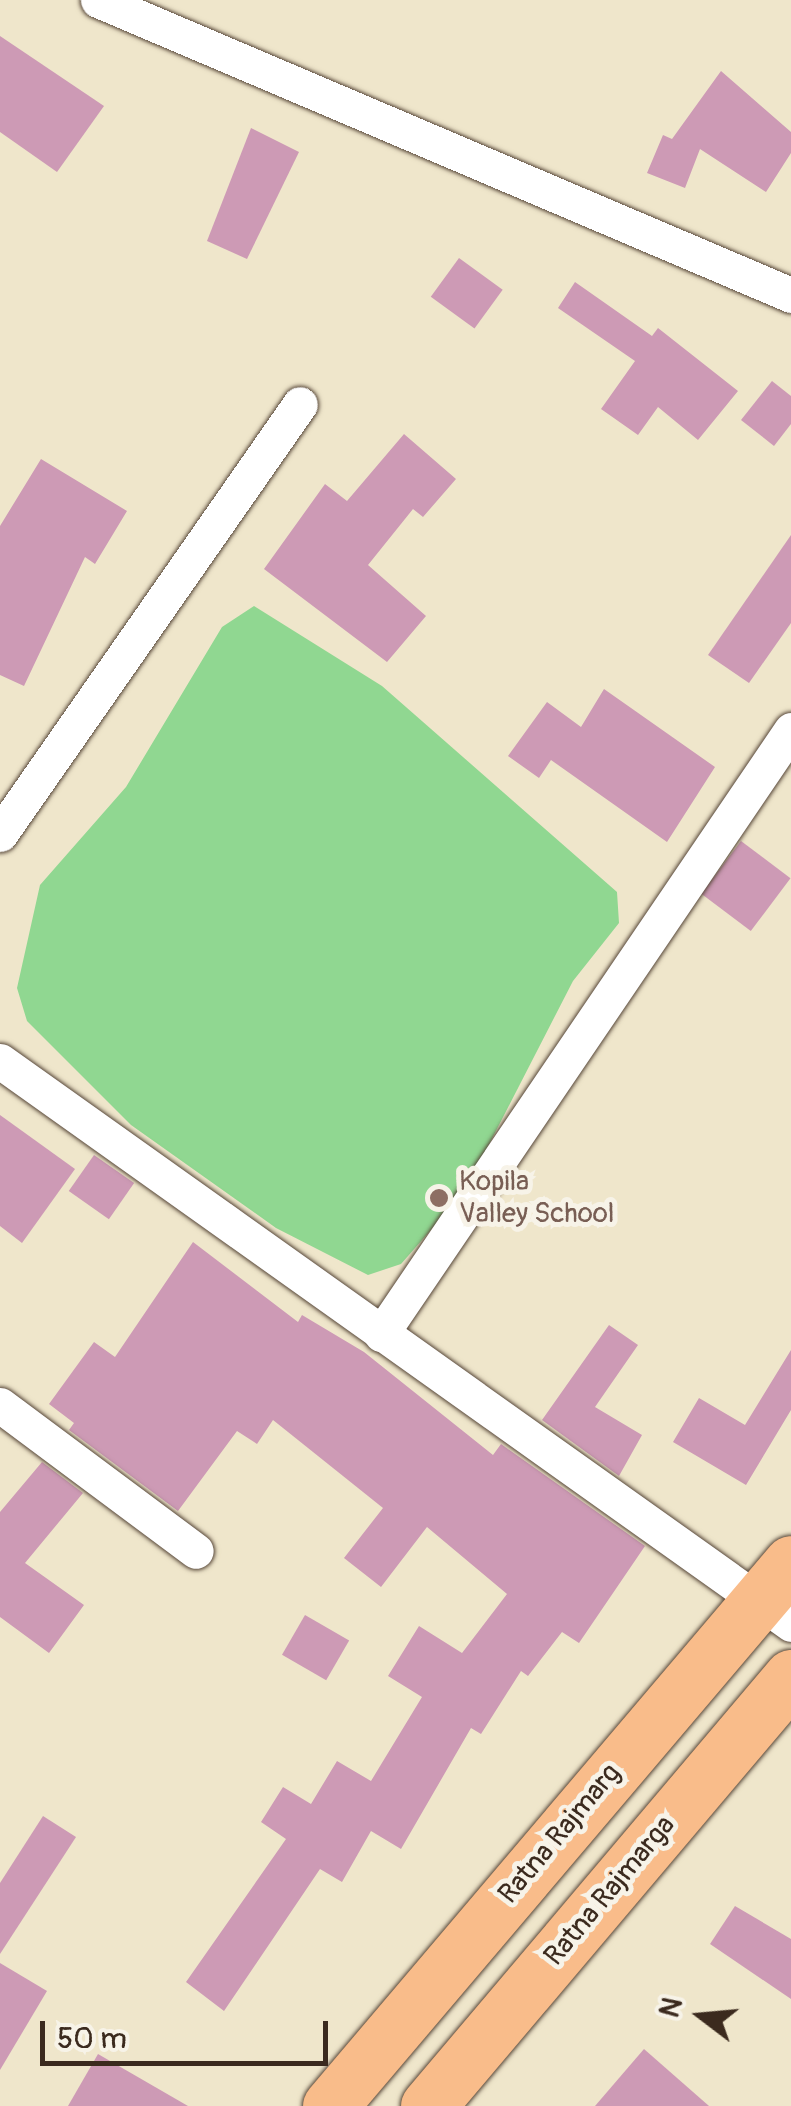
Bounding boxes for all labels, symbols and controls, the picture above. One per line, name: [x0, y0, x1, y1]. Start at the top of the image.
place label: Kopila Valley School: [459, 1165, 614, 1231]
marker: Kopila Valley School: [428, 1187, 450, 1209]
street label: Ratna Rajmarg: [492, 1757, 628, 1911]
street label: Ratna Rajmarga: [538, 1809, 682, 1973]
north arrow: [651, 1966, 751, 2066]
text: N: [652, 1994, 691, 2022]
scale bar: [45, 2001, 332, 2063]
text: 50 m: [57, 2020, 127, 2057]

